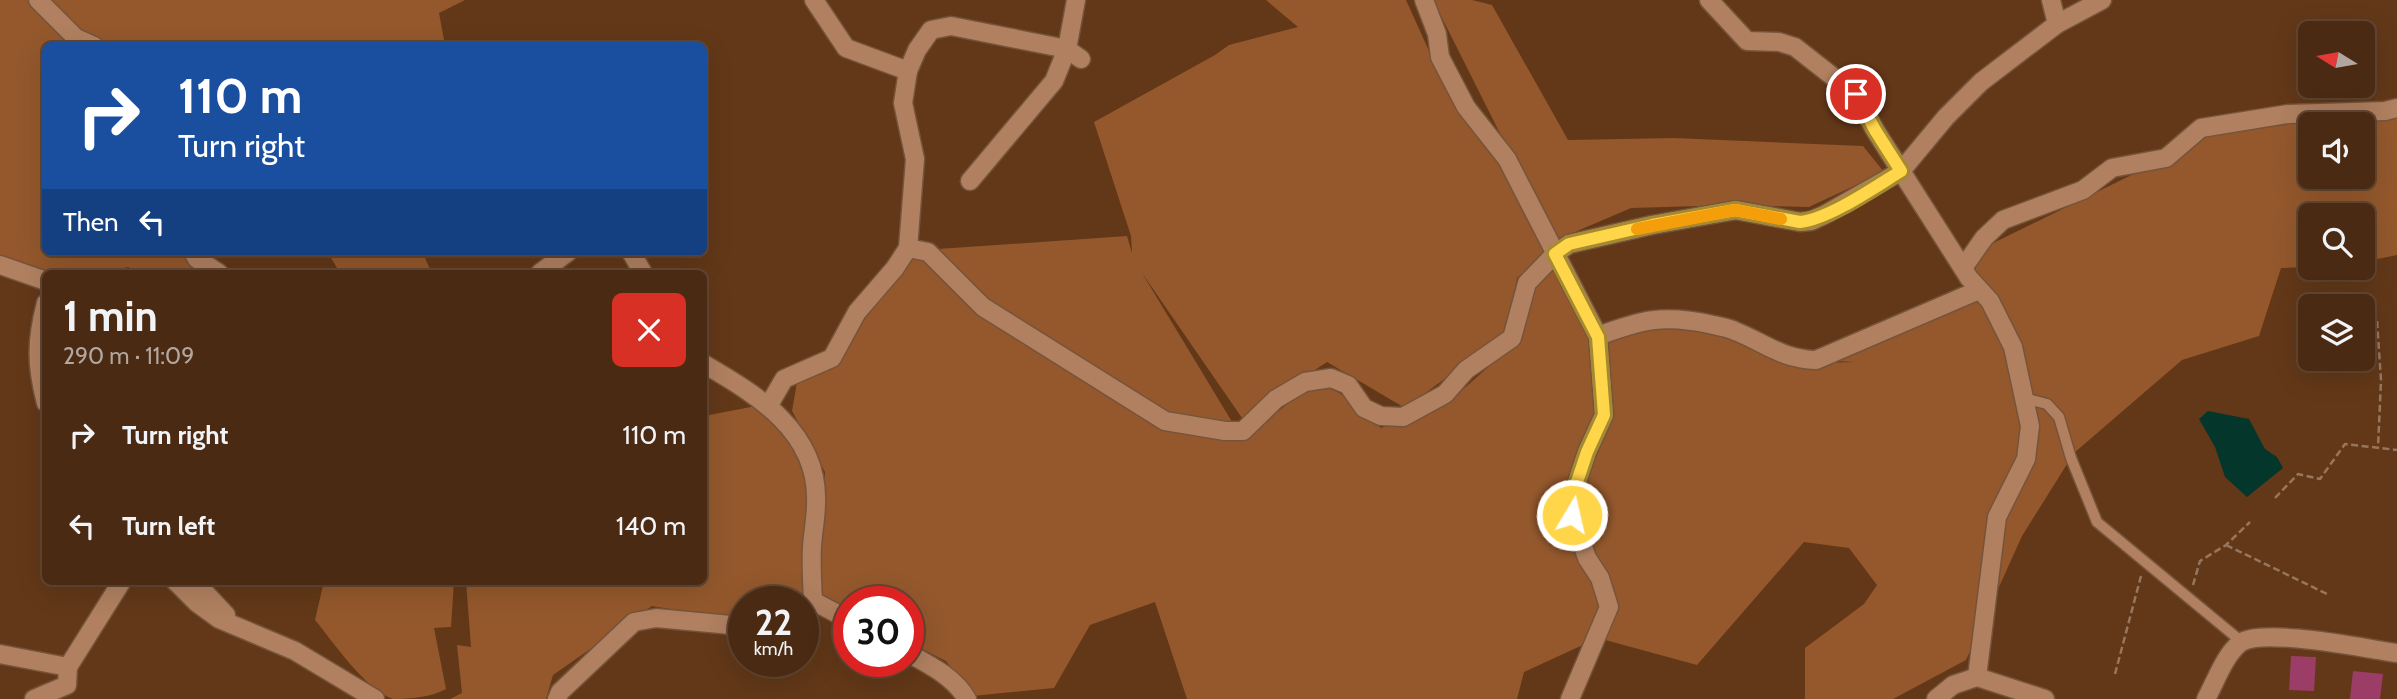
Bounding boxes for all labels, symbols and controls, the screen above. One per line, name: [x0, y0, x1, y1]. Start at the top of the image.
north arrow: [2298, 21, 2375, 98]
map controls: [2298, 21, 2375, 371]
pin: [1826, 64, 1886, 124]
text: 110 m: [178, 66, 302, 125]
icon: right: [63, 70, 154, 161]
icon: arrive: [1837, 75, 1875, 113]
button: sound: [2298, 112, 2375, 189]
text: Turn right: [178, 126, 305, 165]
icon: left: [133, 203, 171, 241]
button: search: [2298, 203, 2375, 280]
text: Then: [63, 206, 119, 238]
text: 1 min: [63, 290, 158, 342]
button: close: [612, 293, 686, 367]
button: layers: [2298, 294, 2375, 371]
text: 290 m · 11:09: [63, 342, 194, 370]
icon: right: [63, 416, 101, 454]
text: Turn right: [122, 419, 228, 451]
text: 110 m: [622, 419, 686, 451]
position arrow: [1535, 478, 1609, 552]
icon: left: [63, 507, 101, 545]
text: Turn left: [122, 510, 215, 542]
text: 140 m: [616, 510, 686, 542]
speed limit sign: 30: [833, 586, 924, 677]
text: 22: [755, 601, 792, 644]
text: km/h: [754, 638, 793, 660]

